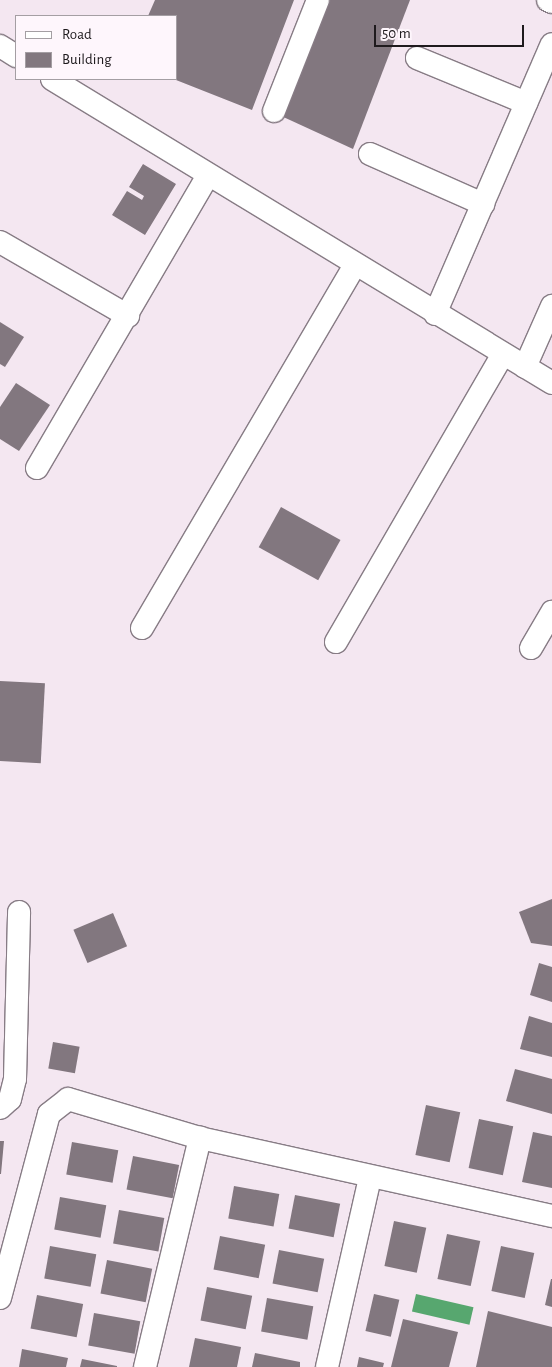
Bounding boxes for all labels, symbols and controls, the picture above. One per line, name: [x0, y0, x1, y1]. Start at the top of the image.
legend: [15, 15, 178, 80]
scale bar: [377, 15, 527, 47]
text: 50 m: [382, 26, 411, 41]
text: Road: [62, 27, 92, 42]
text: Building: [62, 52, 112, 67]

